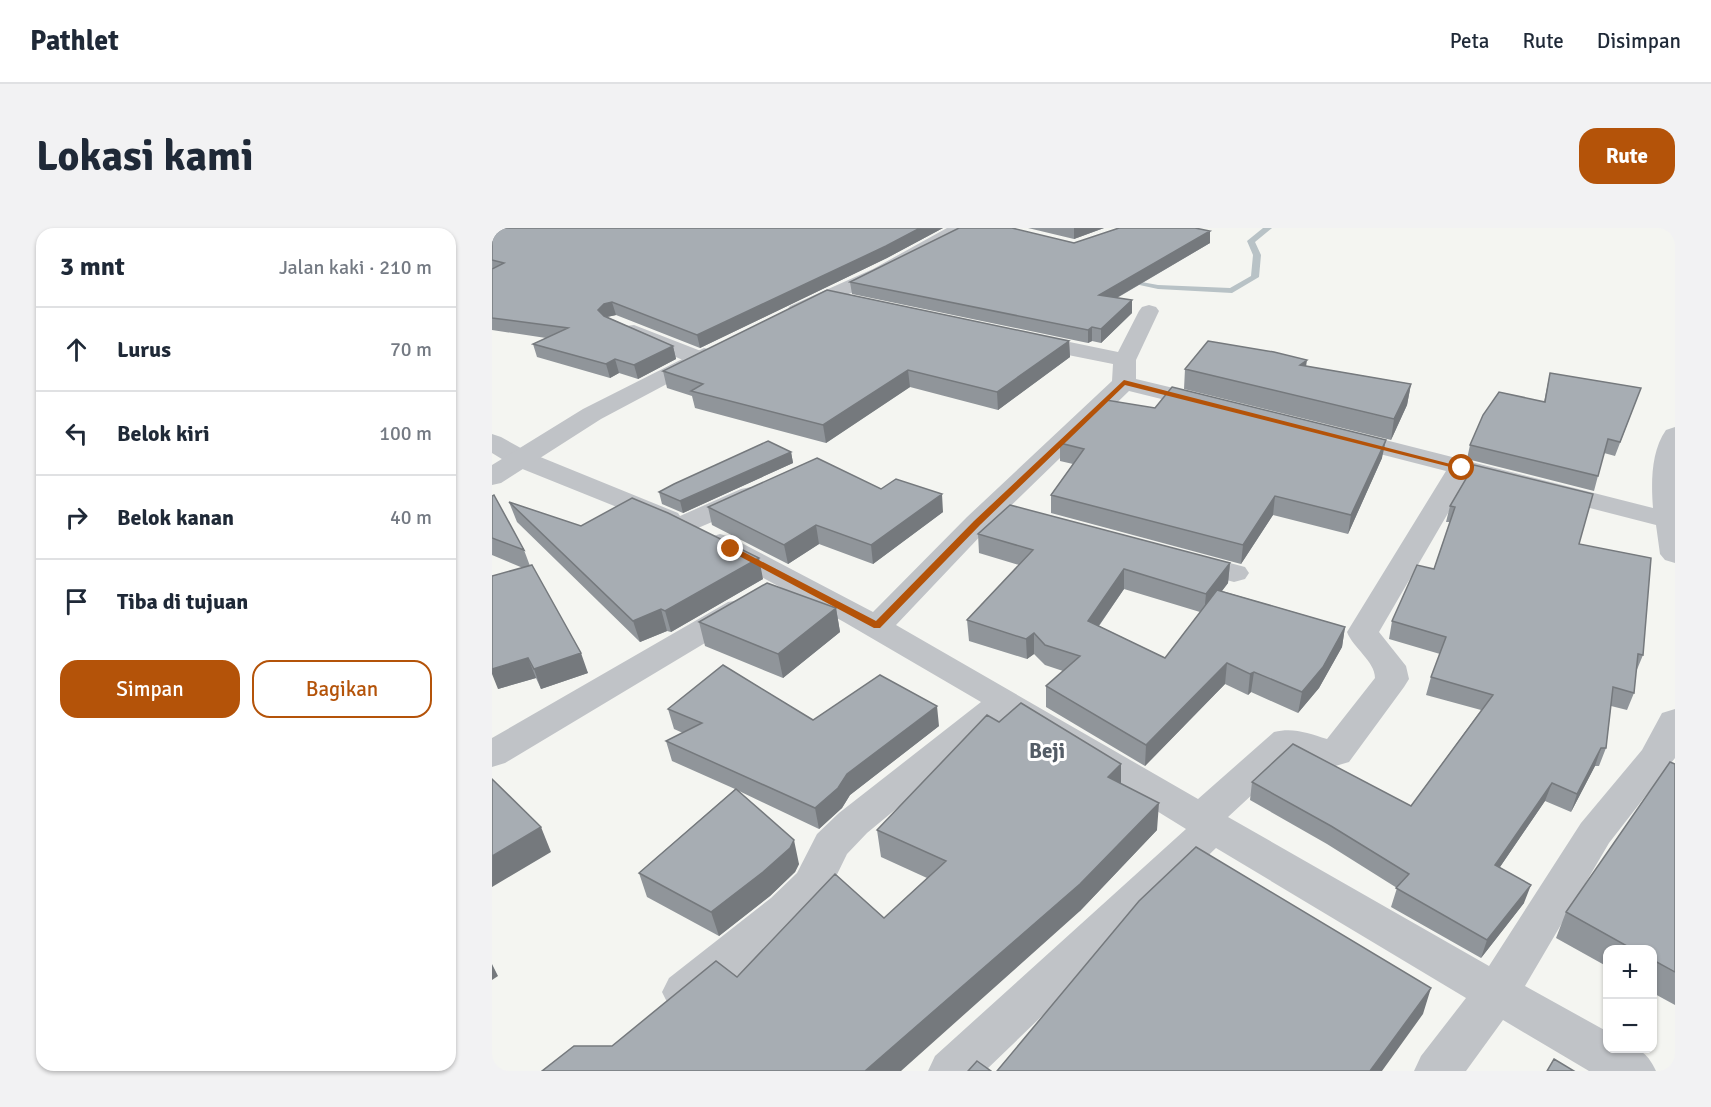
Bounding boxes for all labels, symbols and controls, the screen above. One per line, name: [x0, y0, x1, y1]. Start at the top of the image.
text: Pathlet: [30, 24, 119, 58]
text: Peta: [1450, 28, 1490, 54]
text: Rute: [1523, 28, 1564, 54]
text: Disimpan: [1597, 28, 1681, 54]
button: Rute: [1579, 128, 1675, 184]
text: Lokasi kami: [36, 131, 254, 182]
text: 3 mnt: [60, 251, 125, 283]
text: Jalan kaki · 210 m: [279, 255, 432, 280]
icon: ahead: [60, 333, 93, 366]
text: Lurus: [117, 336, 171, 363]
text: 70 m: [390, 337, 432, 362]
icon: left: [60, 417, 93, 450]
text: Belok kiri: [117, 420, 210, 447]
text: 100 m: [379, 421, 432, 446]
route start: [1448, 454, 1474, 480]
icon: right: [60, 501, 93, 534]
text: Belok kanan: [117, 504, 234, 531]
text: 40 m: [390, 505, 432, 530]
route end: [717, 535, 743, 561]
icon: arrive: [60, 585, 93, 618]
text: Tiba di tujuan: [117, 588, 248, 615]
button: Simpan: [60, 660, 240, 718]
button: Bagikan: [252, 660, 432, 718]
district label: Beji: [1029, 738, 1065, 764]
map controls: [1603, 945, 1657, 1053]
button: +: [1603, 945, 1657, 999]
button: −: [1603, 999, 1657, 1053]

